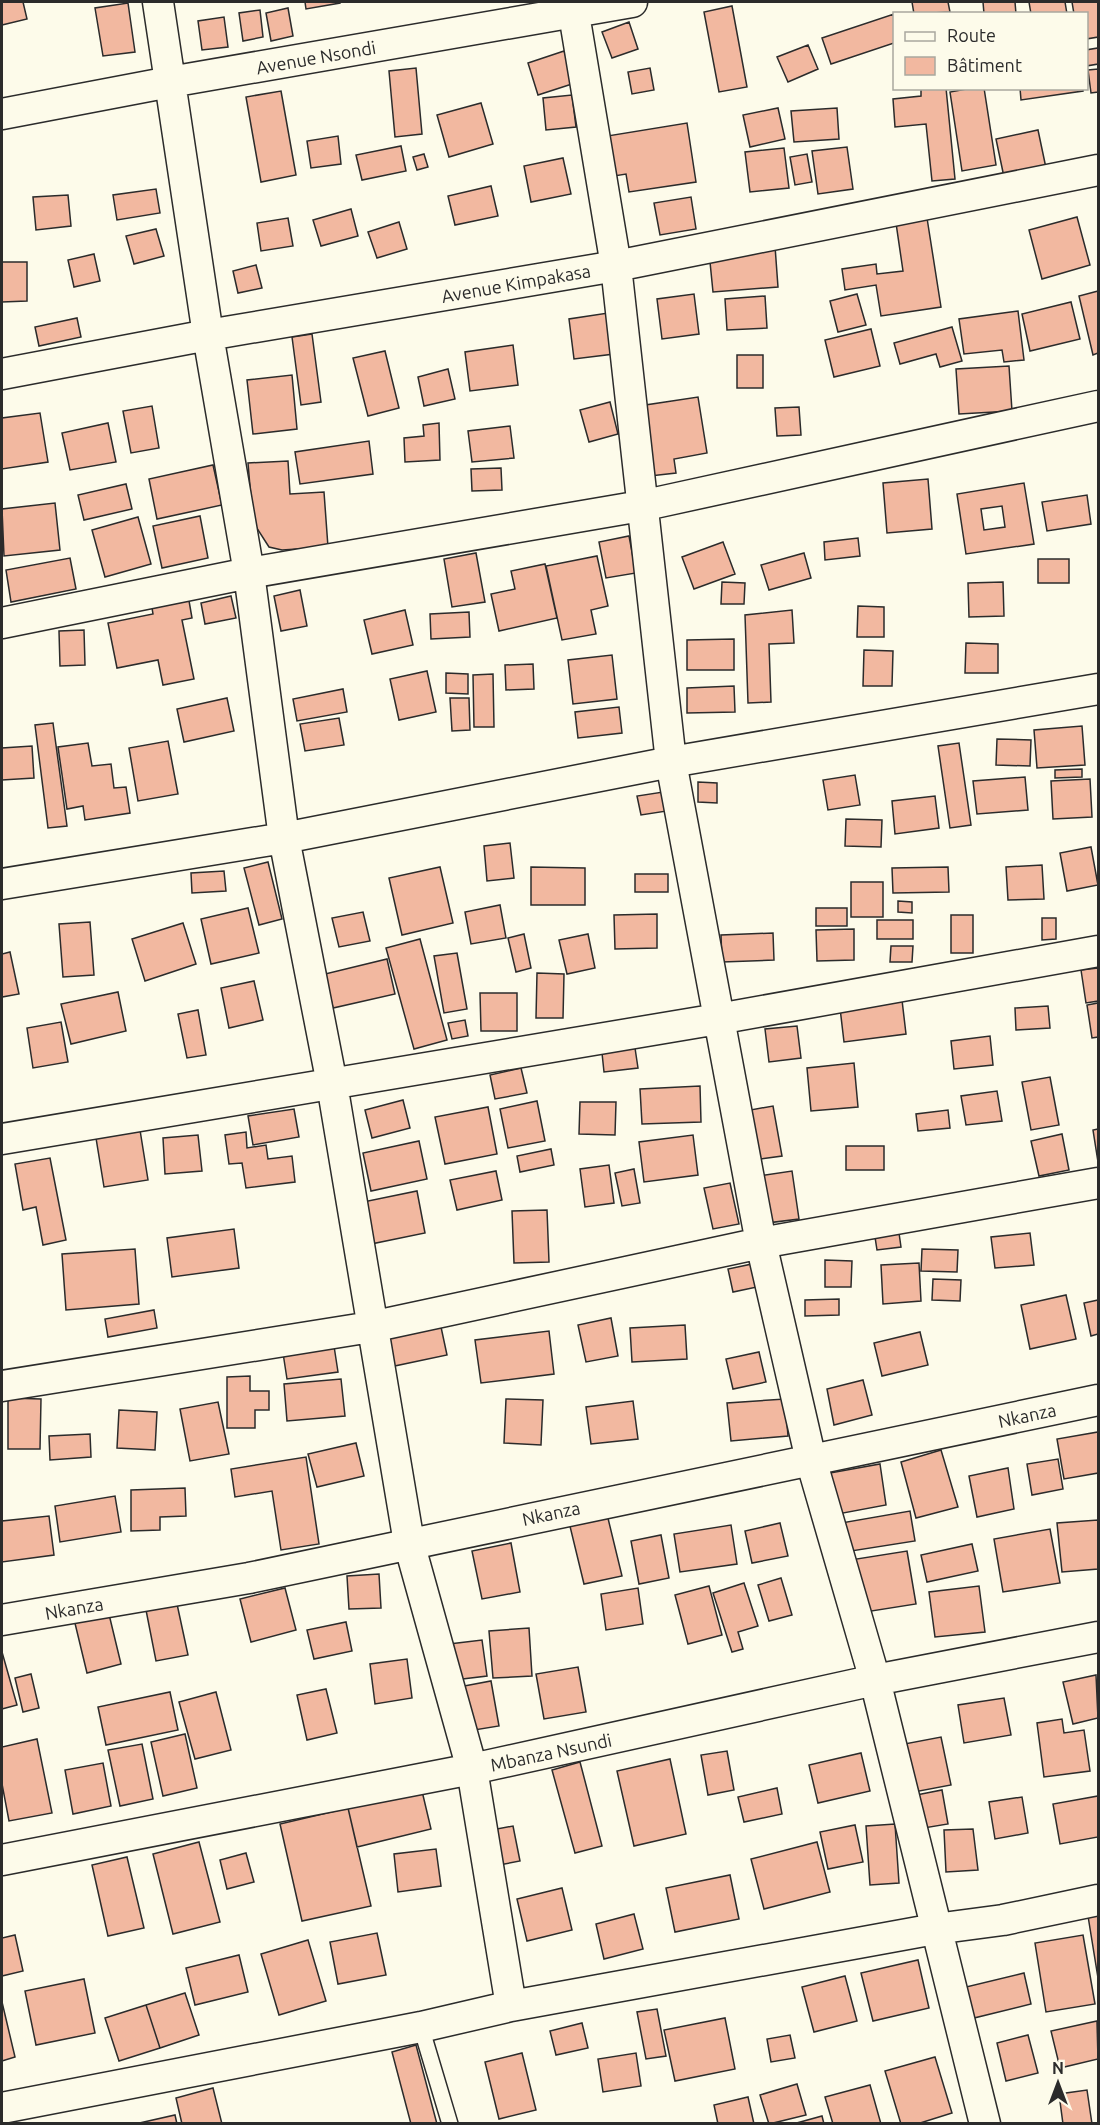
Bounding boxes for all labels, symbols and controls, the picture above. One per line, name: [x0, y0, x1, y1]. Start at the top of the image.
legend: [893, 12, 1088, 90]
text: Route: [947, 25, 996, 45]
street label: Avenue Nsondi: [255, 37, 377, 77]
text: Bâtiment: [947, 55, 1022, 75]
street label: Avenue Kimpakasa: [440, 260, 592, 306]
street label: Nkanza: [996, 1399, 1058, 1431]
street label: Nkanza: [520, 1497, 582, 1529]
street label: Nkanza: [43, 1593, 105, 1623]
street label: Mbanza Nsundi: [489, 1729, 613, 1775]
north arrow: [1028, 2053, 1088, 2113]
text: N: [1052, 2059, 1064, 2077]

